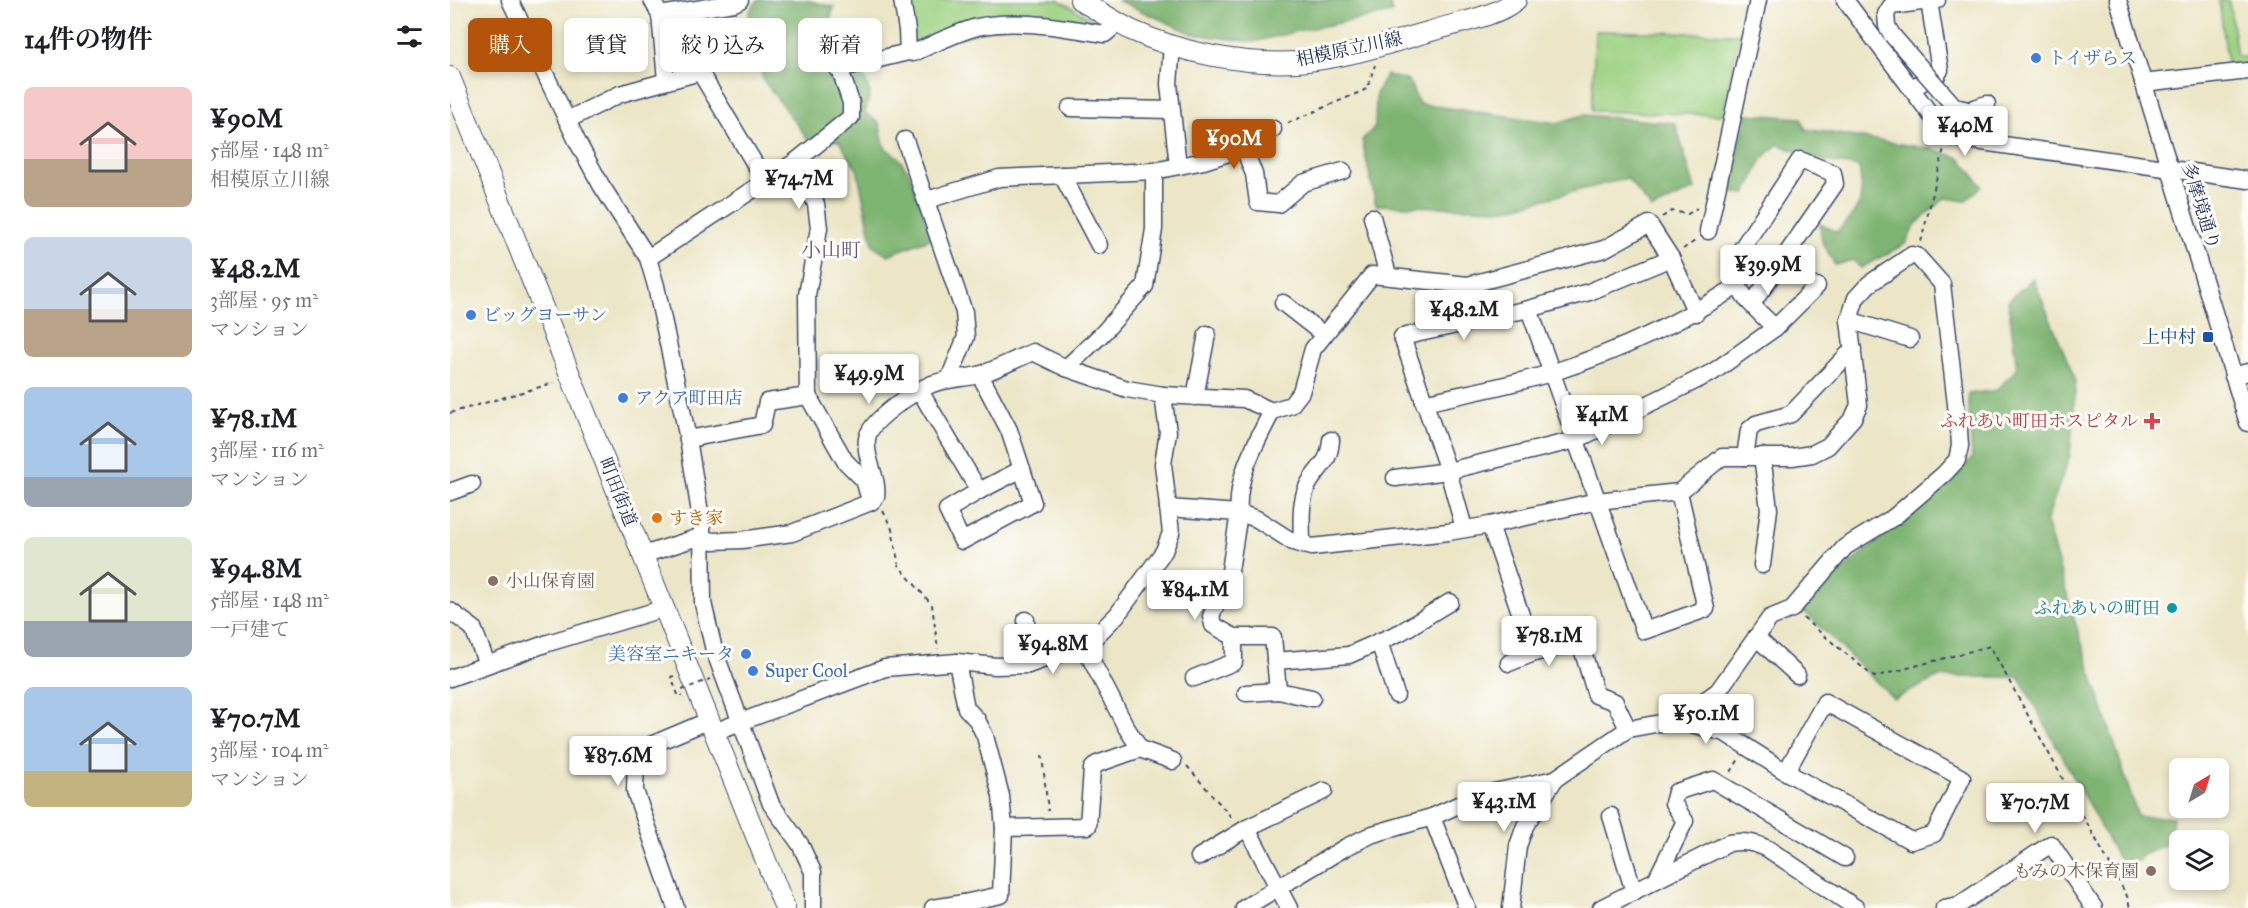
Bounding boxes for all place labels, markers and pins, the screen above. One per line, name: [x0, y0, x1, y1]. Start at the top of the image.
place label: トイザらス: [2048, 47, 2137, 69]
marker: トイザらス: [2029, 51, 2043, 65]
pin: ¥40M: [1929, 106, 2001, 157]
pin: ¥90M: [1198, 119, 1270, 170]
pin: ¥74.7M: [750, 159, 848, 210]
pin: ¥39.9M: [1719, 245, 1817, 296]
pin: ¥48.2M: [1415, 290, 1513, 341]
place label: ビッグヨーサン: [483, 304, 607, 326]
marker: ビッグヨーサン: [464, 308, 478, 322]
place label: 上中村: [2142, 326, 2196, 348]
marker: 上中村: [2201, 330, 2215, 344]
pin: ¥49.9M: [820, 354, 918, 405]
place label: アクア町田店: [635, 387, 742, 409]
marker: アクア町田店: [616, 391, 630, 405]
pin: ¥41M: [1566, 395, 1638, 446]
place label: ふれあい町田ホスピタル: [1940, 410, 2138, 432]
marker: ふれあい町田ホスピタル: [2143, 412, 2161, 430]
place label: すき家: [669, 507, 723, 529]
marker: すき家: [650, 511, 664, 525]
place label: 小山保育園: [505, 570, 595, 592]
pin: ¥84.1M: [1146, 570, 1244, 621]
marker: 小山保育園: [486, 574, 500, 588]
place label: ふれあいの町田: [2034, 597, 2160, 619]
marker: ふれあいの町田: [2165, 601, 2179, 615]
pin: ¥78.1M: [1500, 616, 1598, 667]
pin: ¥94.8M: [1004, 624, 1102, 675]
place label: 美容室ニキータ: [608, 643, 734, 665]
marker: 美容室ニキータ: [739, 647, 753, 661]
place label: Super Cool: [765, 660, 848, 682]
marker: Super Cool: [746, 664, 760, 678]
pin: ¥50.1M: [1657, 694, 1755, 745]
pin: ¥87.6M: [569, 736, 667, 787]
pin: ¥43.1M: [1455, 782, 1553, 833]
pin: ¥70.7M: [1986, 783, 2084, 834]
place label: もみの木保育園: [2013, 860, 2139, 882]
marker: もみの木保育園: [2144, 864, 2158, 878]

